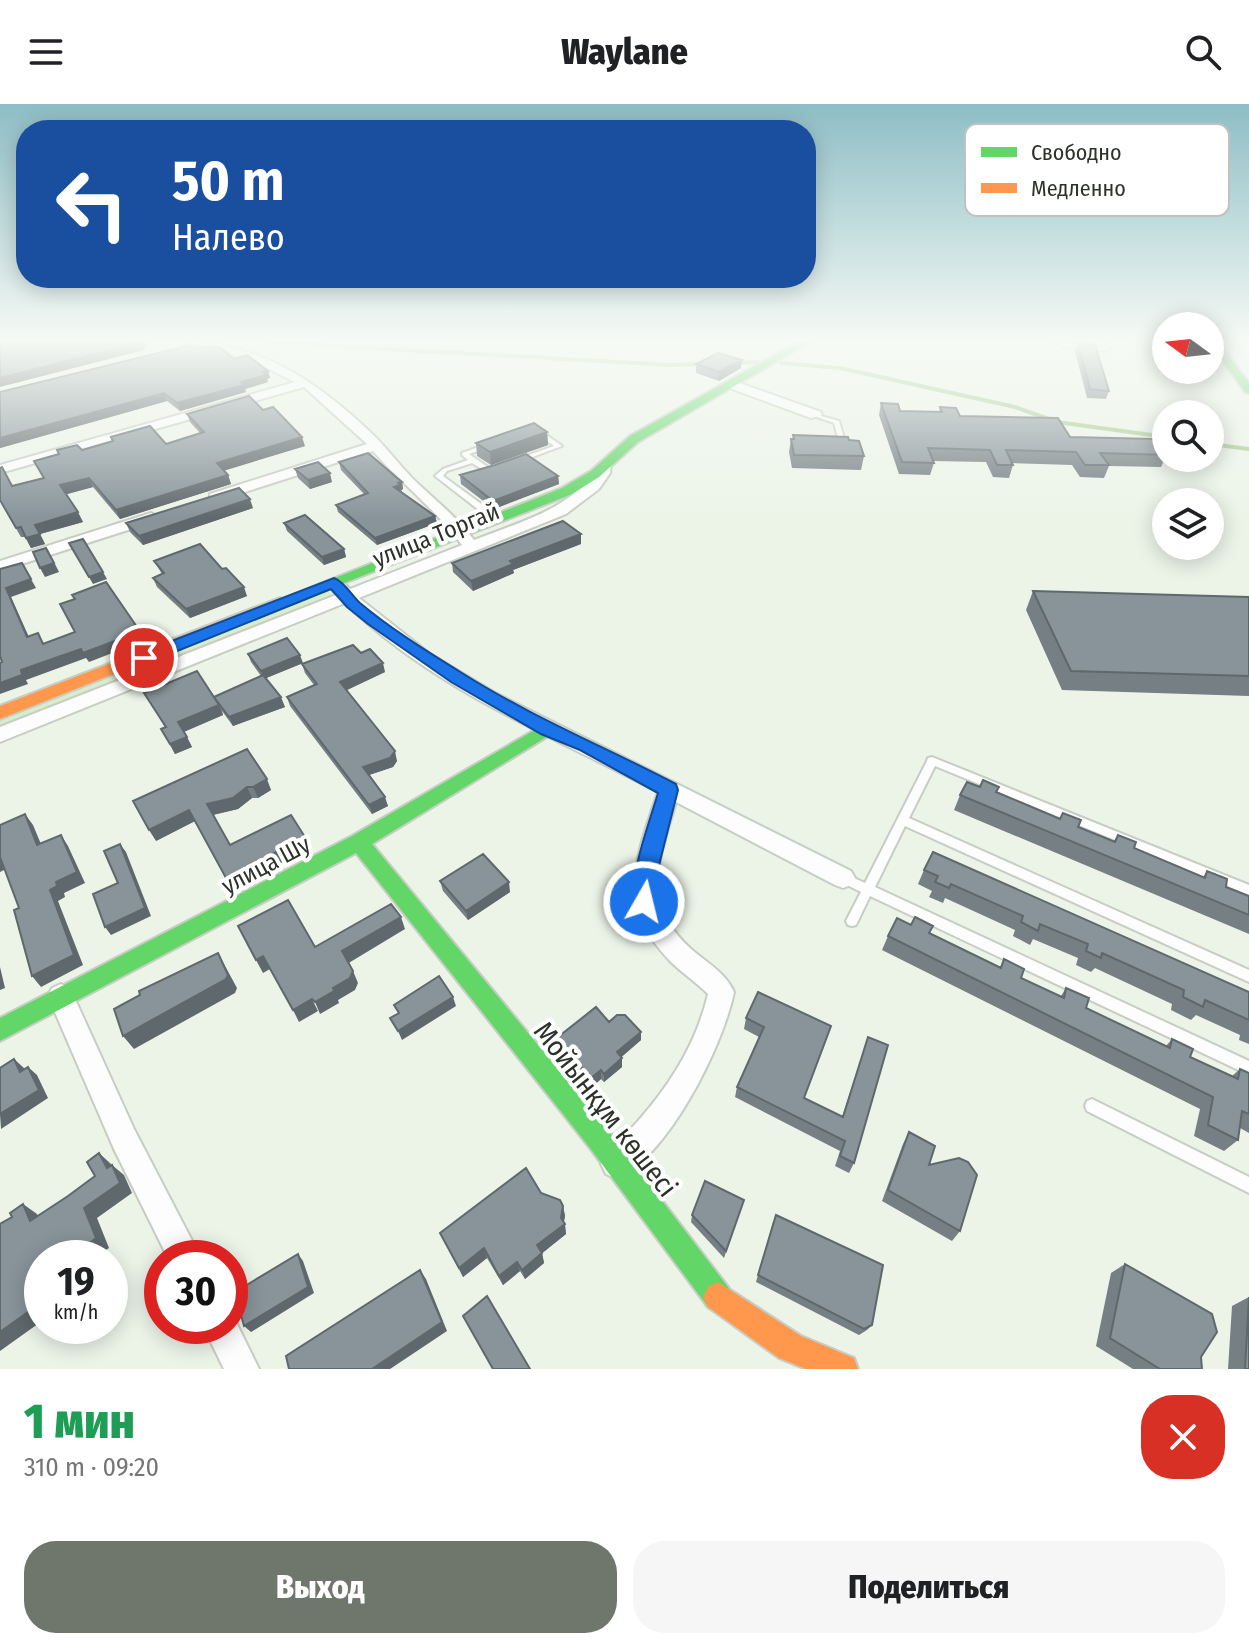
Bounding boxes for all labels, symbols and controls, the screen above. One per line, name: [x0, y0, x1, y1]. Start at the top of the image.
icon: menu: [24, 30, 68, 74]
text: Waylane: [561, 30, 688, 74]
icon: search: [1181, 30, 1225, 74]
legend: [965, 124, 1229, 216]
text: Свободно: [1031, 139, 1122, 166]
text: 50 m: [172, 148, 284, 215]
icon: left: [40, 152, 144, 256]
text: Медленно: [1031, 175, 1126, 202]
text: Налево: [172, 216, 285, 260]
north arrow: [1152, 312, 1224, 384]
map controls: [1152, 312, 1224, 560]
button: search: [1152, 400, 1224, 472]
button: layers: [1152, 488, 1224, 560]
street label: улица Торгай: [369, 497, 503, 573]
pin: [110, 624, 178, 692]
icon: arrive: [122, 636, 166, 680]
street label: улица Шу: [217, 830, 315, 900]
position arrow: [602, 860, 686, 944]
street label: Мойынқұм көшесі: [527, 1015, 684, 1203]
speed limit sign: 30: [144, 1240, 248, 1344]
text: 19: [57, 1258, 95, 1306]
text: km/h: [54, 1300, 98, 1324]
text: 1 мин: [24, 1393, 135, 1451]
button: close: [1141, 1395, 1225, 1479]
text: 310 m · 09:20: [24, 1452, 159, 1483]
button: Выход: [24, 1541, 617, 1633]
button: Поделиться: [633, 1541, 1225, 1633]

